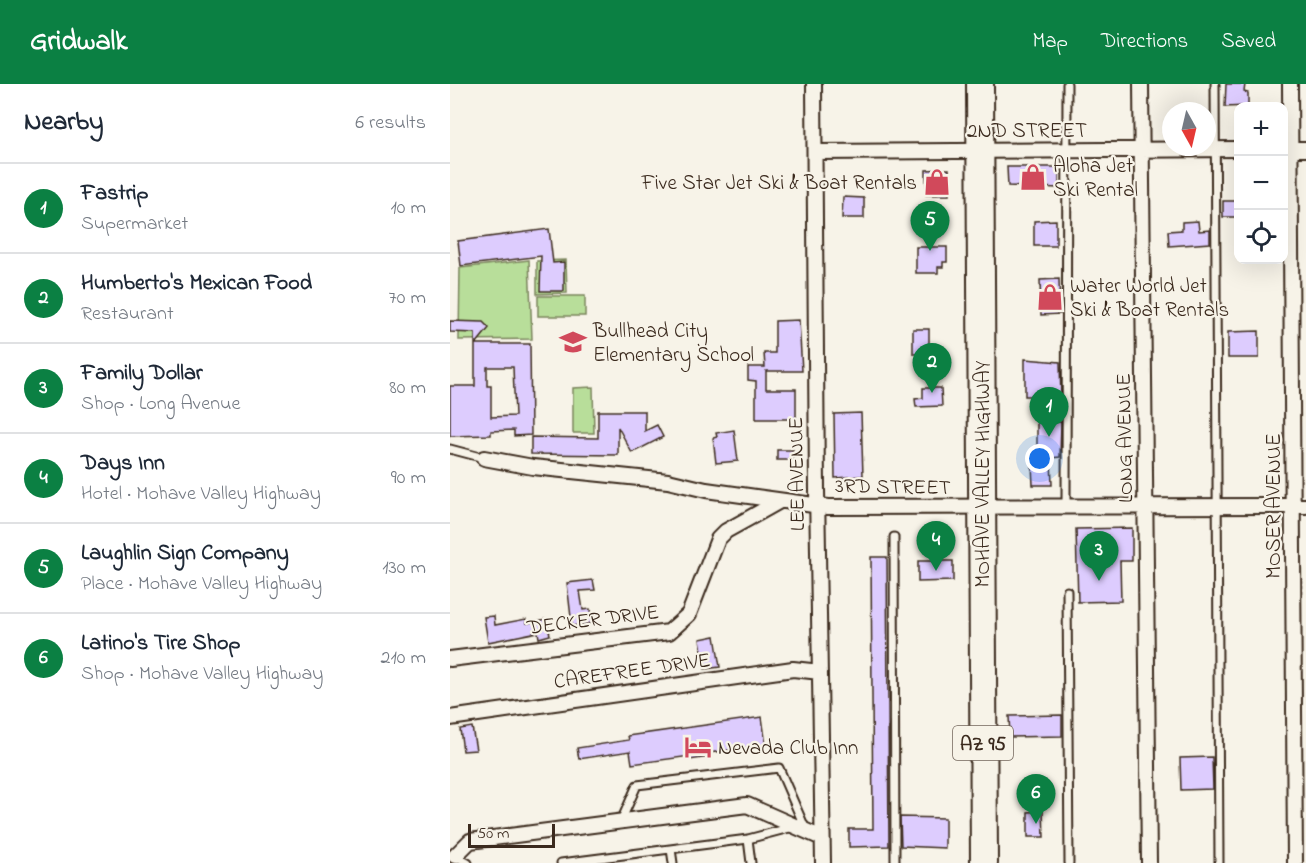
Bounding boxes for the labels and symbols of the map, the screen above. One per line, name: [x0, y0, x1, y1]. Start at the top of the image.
north arrow: [1162, 102, 1216, 156]
street label: 2ND STREET: [967, 117, 1087, 147]
place label: Aloha Jet Ski Rental: [1053, 152, 1138, 206]
shop icon: Aloha Jet Ski Rental: [1018, 162, 1048, 192]
shop icon: Five Star Jet Ski & Boat Rentals: [922, 167, 952, 197]
place label: Five Star Jet Ski & Boat Rentals: [640, 169, 917, 199]
pin: 5: [910, 202, 950, 251]
place label: Water World Jet Ski & Boat Rentals: [1070, 272, 1229, 326]
shop icon: Water World Jet Ski & Boat Rentals: [1035, 282, 1065, 312]
place label: Bullhead City Elementary School: [592, 317, 754, 373]
school or university icon: Bullhead City Elementary School: [558, 327, 588, 357]
pin: 2: [912, 344, 952, 393]
street label: MOHAVE VALLEY HIGHWAY: [969, 360, 999, 587]
street label: LONG AVENUE: [1110, 373, 1142, 503]
pin: 1: [1030, 388, 1068, 437]
street label: LEE AVENUE: [782, 417, 814, 531]
street label: MOSER AVENUE: [1260, 433, 1290, 579]
your location: [1025, 444, 1054, 473]
street label: 3RD STREET: [835, 472, 951, 504]
pin: 4: [916, 522, 956, 571]
pin: 3: [1080, 532, 1118, 581]
street label: DECKER DRIVE: [525, 598, 661, 644]
street label: CAREFREE DRIVE: [552, 646, 713, 698]
road number: AZ 95: [953, 726, 1013, 760]
hotel icon: Nevada Club Inn: [683, 732, 713, 762]
place label: Nevada Club Inn: [718, 734, 858, 764]
pin: 6: [1016, 774, 1056, 824]
scale bar: [468, 821, 555, 848]

